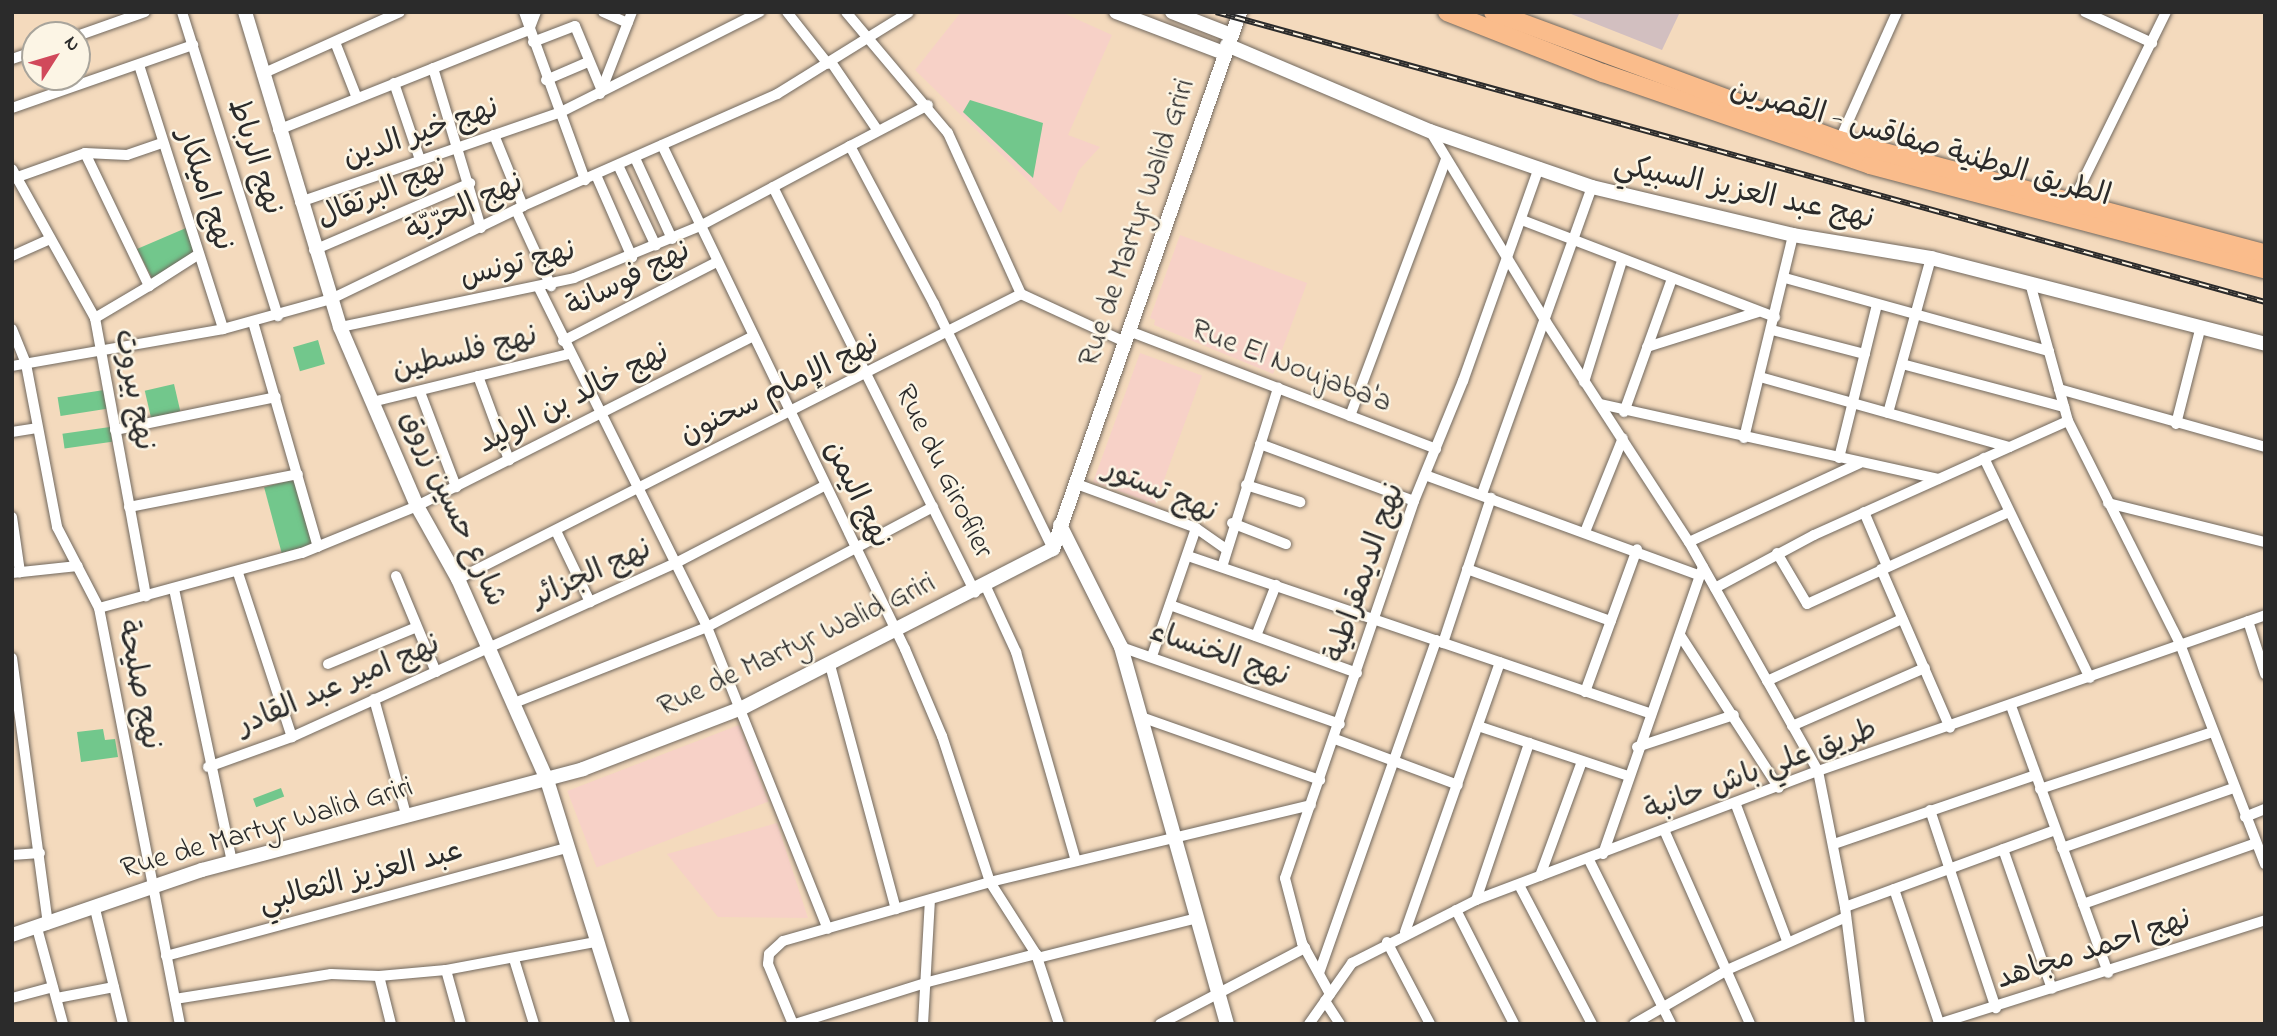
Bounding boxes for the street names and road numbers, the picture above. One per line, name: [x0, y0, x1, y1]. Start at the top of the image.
street label: الطريق الوطنية صفاقس - القصرين: [1725, 72, 2115, 216]
street label: Rue de Martyr Walid Griri: [1072, 74, 1204, 372]
street label: نهج خير الدين: [338, 91, 504, 177]
street label: نهج الرباط: [218, 94, 290, 220]
street label: نهج اميلكار: [167, 125, 241, 255]
street label: نهج عبد العزيز السبيكي: [1611, 148, 1877, 238]
street label: نهج البرتقال: [312, 151, 452, 237]
street label: نهج الحرّيّة: [401, 165, 529, 251]
street label: نهج تونس: [457, 233, 579, 297]
street label: نهج فوسانة: [561, 234, 697, 326]
street label: Rue El Noujaba'a: [1186, 312, 1396, 422]
street label: نهج فلسطين: [389, 319, 541, 389]
street label: نهج الإمام سحنون: [674, 326, 886, 454]
street label: نهج بيروت: [105, 327, 161, 453]
street label: نهج خالد بن الوليد: [472, 335, 676, 463]
street label: Rue du Giroflier: [886, 379, 1000, 565]
street label: شارع حسين زروق: [391, 405, 513, 613]
street label: نهج اليمن: [815, 435, 897, 555]
street label: نهج تستور: [1098, 452, 1222, 532]
street label: نهج الديمقراطية: [1318, 479, 1414, 667]
street label: نهج الجزائر: [527, 532, 657, 616]
street label: Rue de Martyr Walid Griri: [652, 566, 942, 726]
street label: نهج الخنساء: [1144, 614, 1294, 696]
street label: نهج صليحة: [108, 617, 168, 753]
street label: نهج امير عبد القادر: [232, 627, 446, 745]
street label: طريق علي باش حانبة: [1640, 712, 1882, 830]
street label: Rue de Martyr Walid Griri: [117, 770, 417, 888]
street label: عبد العزيز الثعالبي: [255, 834, 467, 922]
street label: نهج احمد مجاهد: [1992, 902, 2196, 998]

